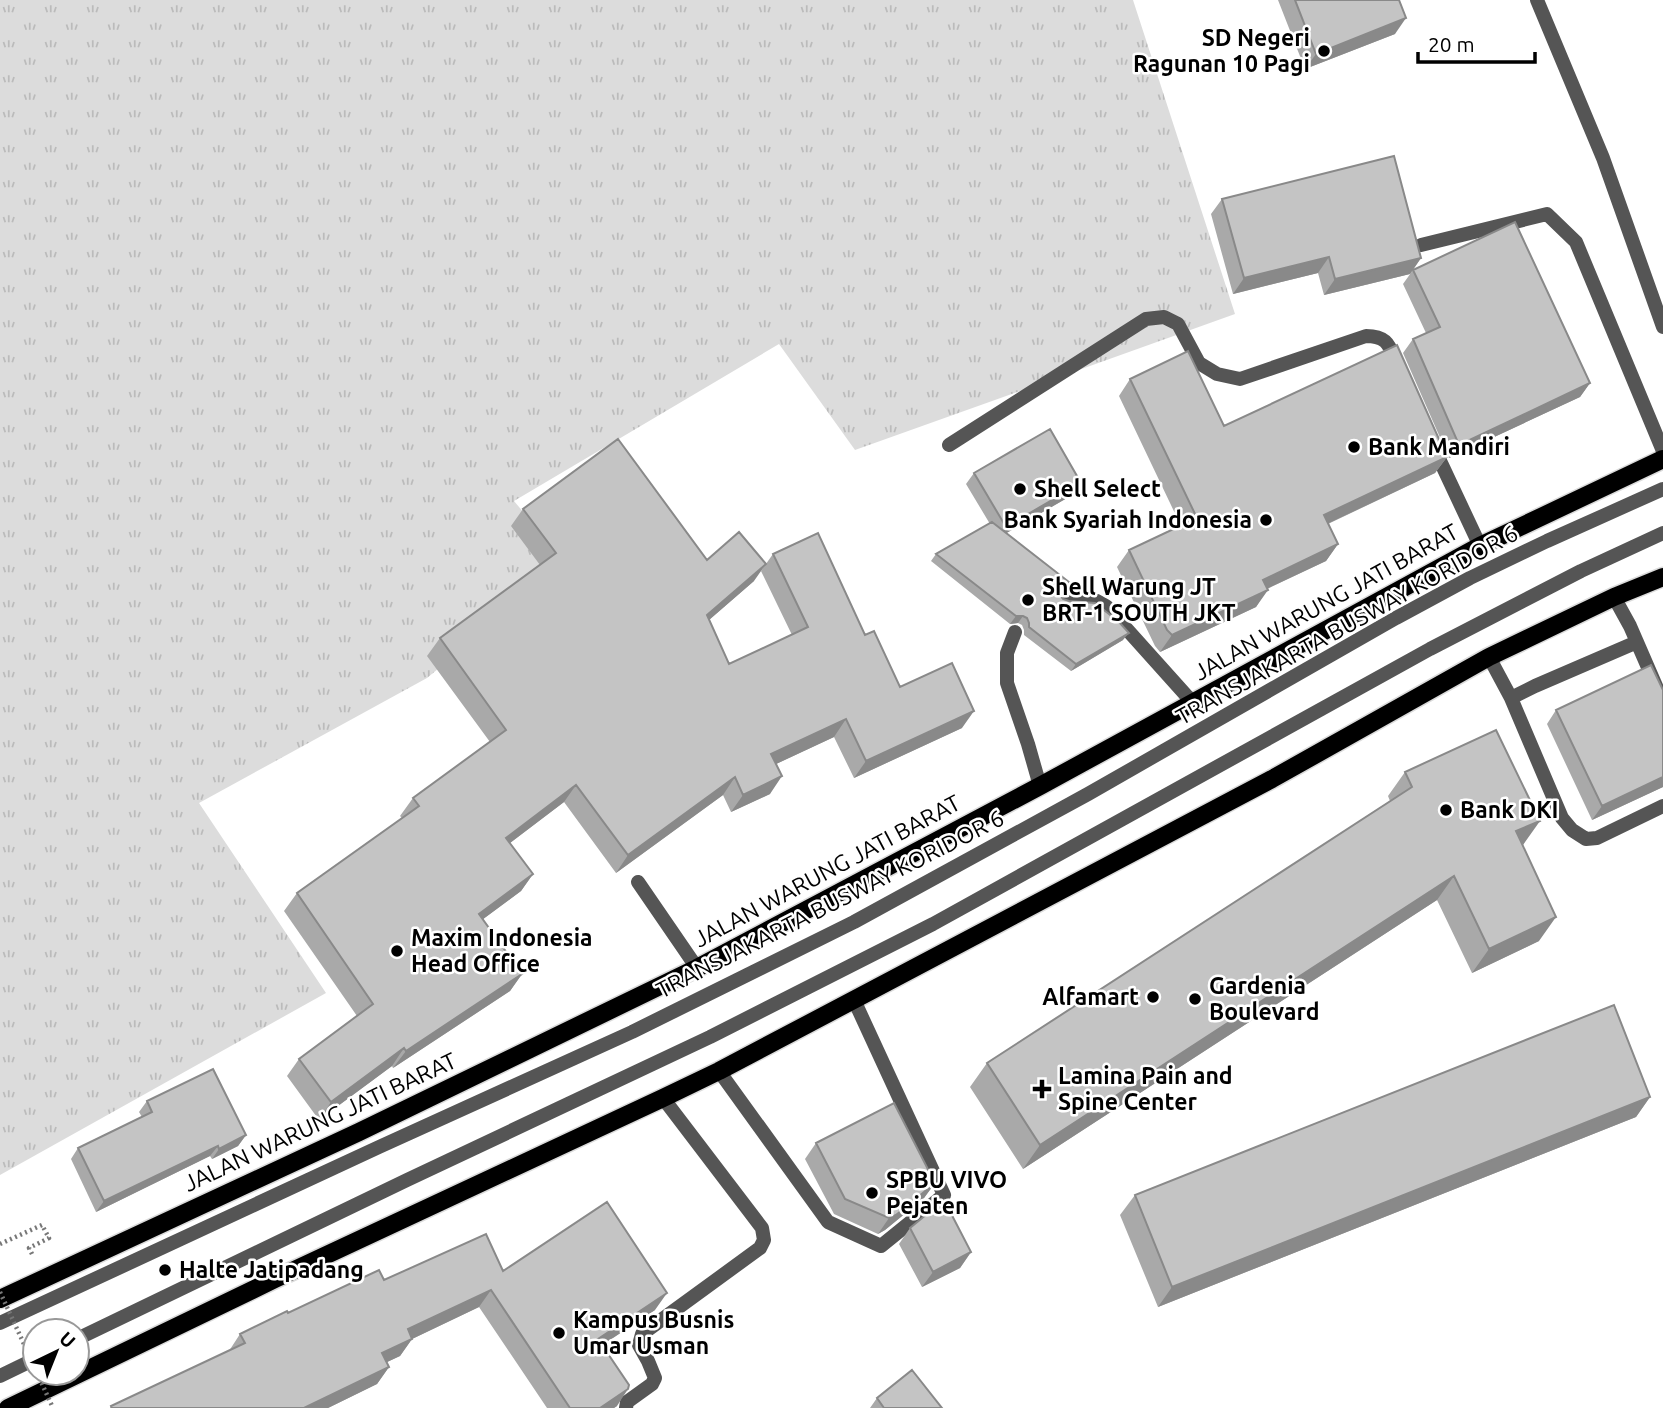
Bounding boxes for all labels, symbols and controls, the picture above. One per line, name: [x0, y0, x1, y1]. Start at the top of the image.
scale bar: [1418, 21, 1535, 65]
place label: SD Negeri Ragunan 10 Pagi: [1133, 25, 1310, 76]
text: 20 m: [1428, 32, 1475, 56]
marker: SD Negeri Ragunan 10 Pagi: [1316, 43, 1332, 59]
place label: Bank Mandiri: [1368, 434, 1510, 459]
marker: Bank Mandiri: [1346, 439, 1362, 455]
place label: Shell Select: [1034, 476, 1161, 501]
marker: Shell Select: [1012, 481, 1028, 497]
place label: Bank Syariah Indonesia: [1004, 507, 1252, 532]
marker: Bank Syariah Indonesia: [1258, 512, 1274, 528]
street label: JALAN WARUNG JATI BARAT: [1189, 518, 1462, 685]
street label: TRANSJAKARTA BUSWAY KORIDOR 6: [1172, 520, 1522, 729]
place label: Shell Warung JT BRT-1 SOUTH JKT: [1042, 574, 1236, 625]
marker: Shell Warung JT BRT-1 SOUTH JKT: [1020, 592, 1036, 608]
street label: JALAN WARUNG JATI BARAT: [689, 789, 964, 952]
place label: Bank DKI: [1460, 797, 1559, 822]
marker: Bank DKI: [1438, 802, 1454, 818]
street label: TRANSJAKARTA BUSWAY KORIDOR 6: [652, 805, 1008, 1002]
place label: Maxim Indonesia Head Office: [411, 925, 593, 976]
marker: Maxim Indonesia Head Office: [389, 943, 405, 959]
place label: Gardenia Boulevard: [1209, 973, 1319, 1024]
place label: Alfamart: [1042, 984, 1139, 1009]
marker: Alfamart: [1145, 989, 1161, 1005]
marker: Gardenia Boulevard: [1187, 991, 1203, 1007]
street label: JALAN WARUNG JATI BARAT: [179, 1047, 460, 1196]
place label: Lamina Pain and Spine Center: [1058, 1063, 1233, 1114]
marker: Lamina Pain and Spine Center: [1032, 1079, 1052, 1099]
place label: SPBU VIVO Pejaten: [886, 1167, 1007, 1218]
marker: SPBU VIVO Pejaten: [864, 1185, 880, 1201]
place label: Halte Jatipadang: [179, 1257, 364, 1282]
marker: Halte Jatipadang: [157, 1262, 173, 1278]
place label: Kampus Busnis Umar Usman: [573, 1307, 734, 1358]
north arrow: [21, 1317, 91, 1387]
marker: Kampus Busnis Umar Usman: [551, 1325, 567, 1341]
text: U: [55, 1327, 80, 1352]

